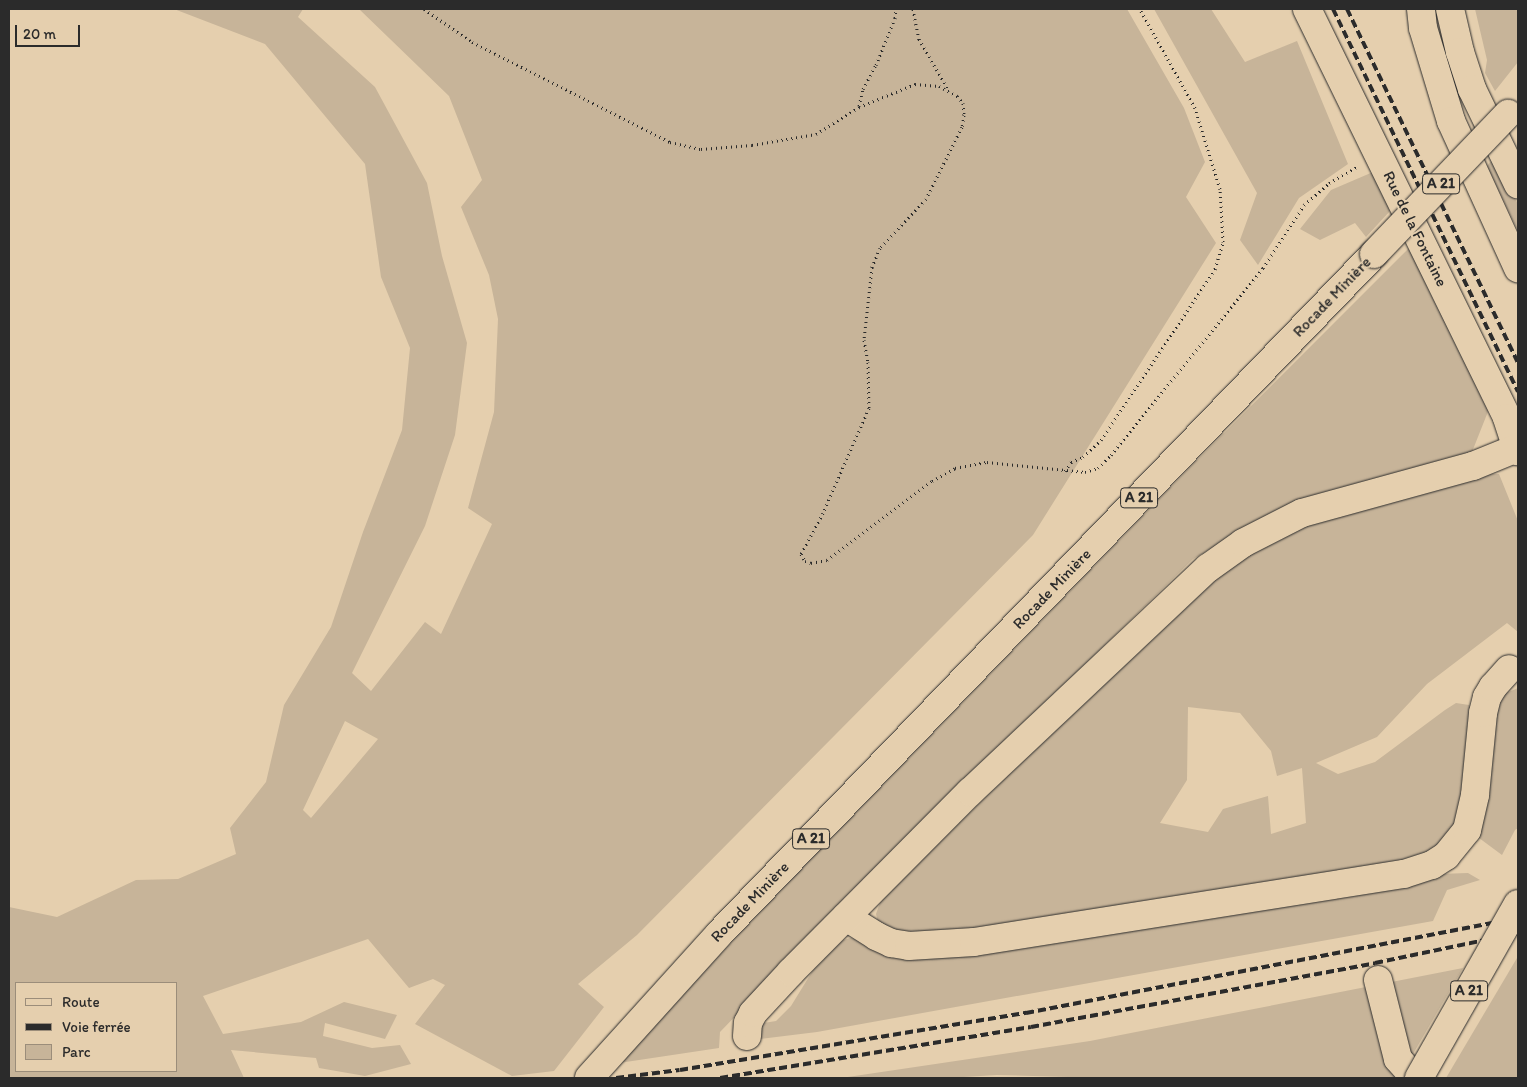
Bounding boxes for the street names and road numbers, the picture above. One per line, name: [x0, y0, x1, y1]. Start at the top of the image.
street label: Rue de la Fontaine: [1379, 168, 1451, 290]
road number: A 21: [1421, 172, 1461, 196]
street label: Rocade Minière: [1289, 253, 1375, 341]
road number: A 21: [1119, 486, 1159, 510]
street label: Rocade Minière: [1009, 545, 1095, 633]
road number: A 21: [791, 826, 831, 852]
street label: Rocade Minière: [707, 858, 793, 946]
road number: A 21: [1449, 978, 1489, 1004]

